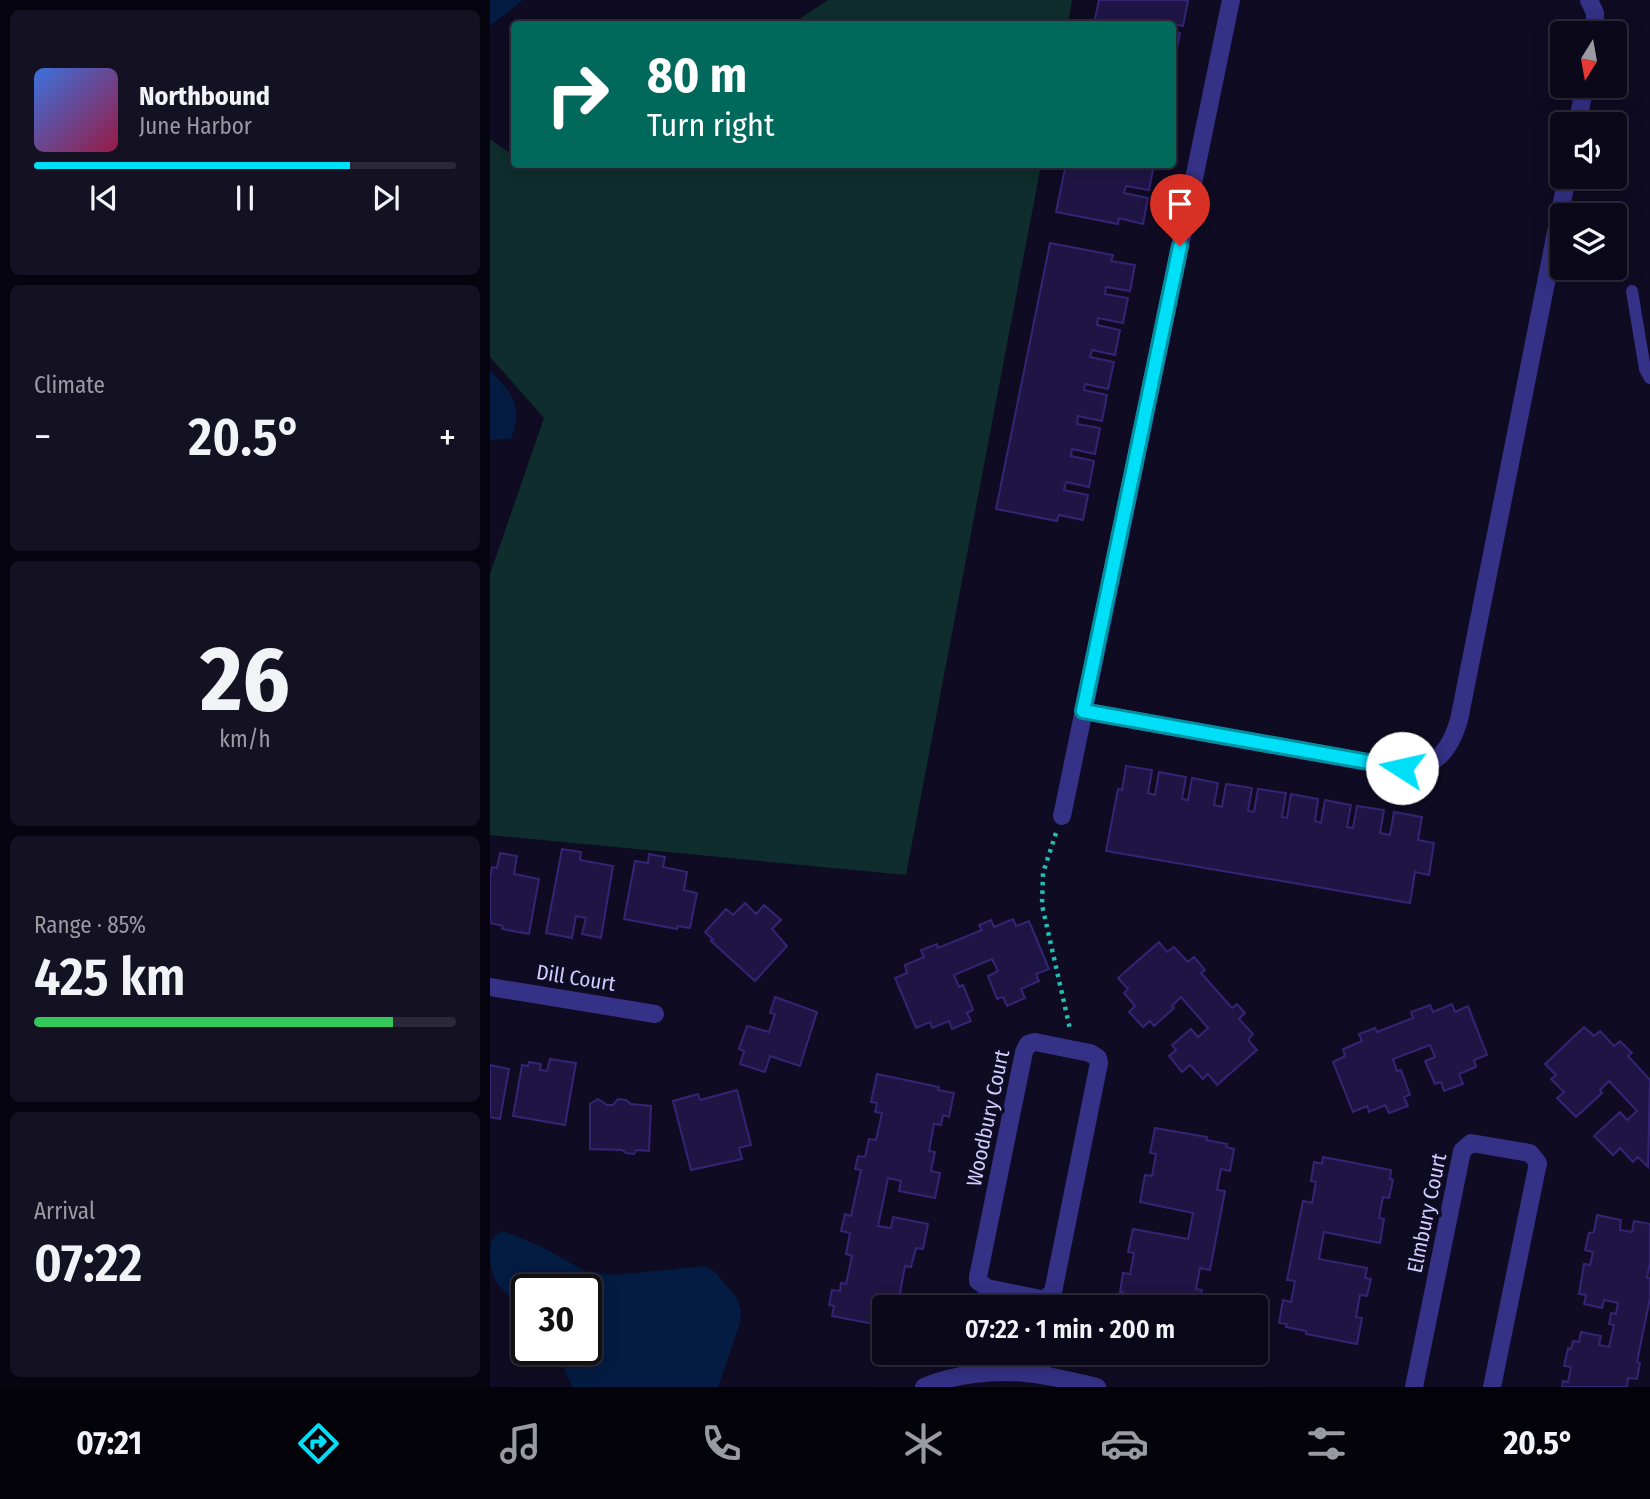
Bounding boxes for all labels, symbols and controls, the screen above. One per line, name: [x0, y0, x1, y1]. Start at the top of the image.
north arrow: [1550, 21, 1628, 98]
map controls: [1550, 21, 1627, 280]
text: 80 m: [647, 46, 747, 105]
icon: right: [532, 49, 623, 140]
text: Northbound: [139, 81, 270, 112]
text: Turn right: [647, 106, 774, 144]
text: June Harbor: [139, 112, 252, 140]
button: sound: [1550, 112, 1627, 189]
pin: [1150, 174, 1210, 246]
icon: previous: [85, 179, 123, 217]
icon: pause: [226, 179, 264, 217]
icon: next: [367, 179, 405, 217]
icon: arrive: [1161, 185, 1199, 223]
button: layers: [1550, 203, 1627, 280]
text: Climate: [34, 371, 105, 399]
text: 20.5°: [188, 406, 302, 469]
text: −: [34, 414, 51, 460]
text: +: [439, 414, 456, 460]
text: 26: [200, 625, 290, 734]
text: km/h: [219, 725, 271, 753]
position arrow: [1365, 731, 1439, 805]
text: Range · 85%: [34, 911, 146, 939]
text: 425 km: [34, 946, 186, 1009]
street label: Dill Court: [534, 959, 618, 997]
street label: Woodbury Court: [961, 1047, 1015, 1189]
street label: Elmbury Court: [1402, 1151, 1452, 1275]
text: Arrival: [34, 1197, 95, 1225]
text: 07:22: [34, 1232, 142, 1295]
speed limit sign: 30: [511, 1274, 602, 1365]
text: 07:22 · 1 min · 200 m: [965, 1314, 1175, 1345]
icon: directions: [294, 1419, 343, 1468]
icon: music: [496, 1419, 545, 1468]
icon: phone: [697, 1419, 746, 1468]
icon: climate: [899, 1419, 948, 1468]
icon: car: [1100, 1419, 1149, 1468]
icon: filters: [1302, 1419, 1351, 1468]
text: 07:21: [76, 1424, 142, 1462]
text: 20.5°: [1503, 1424, 1574, 1462]

